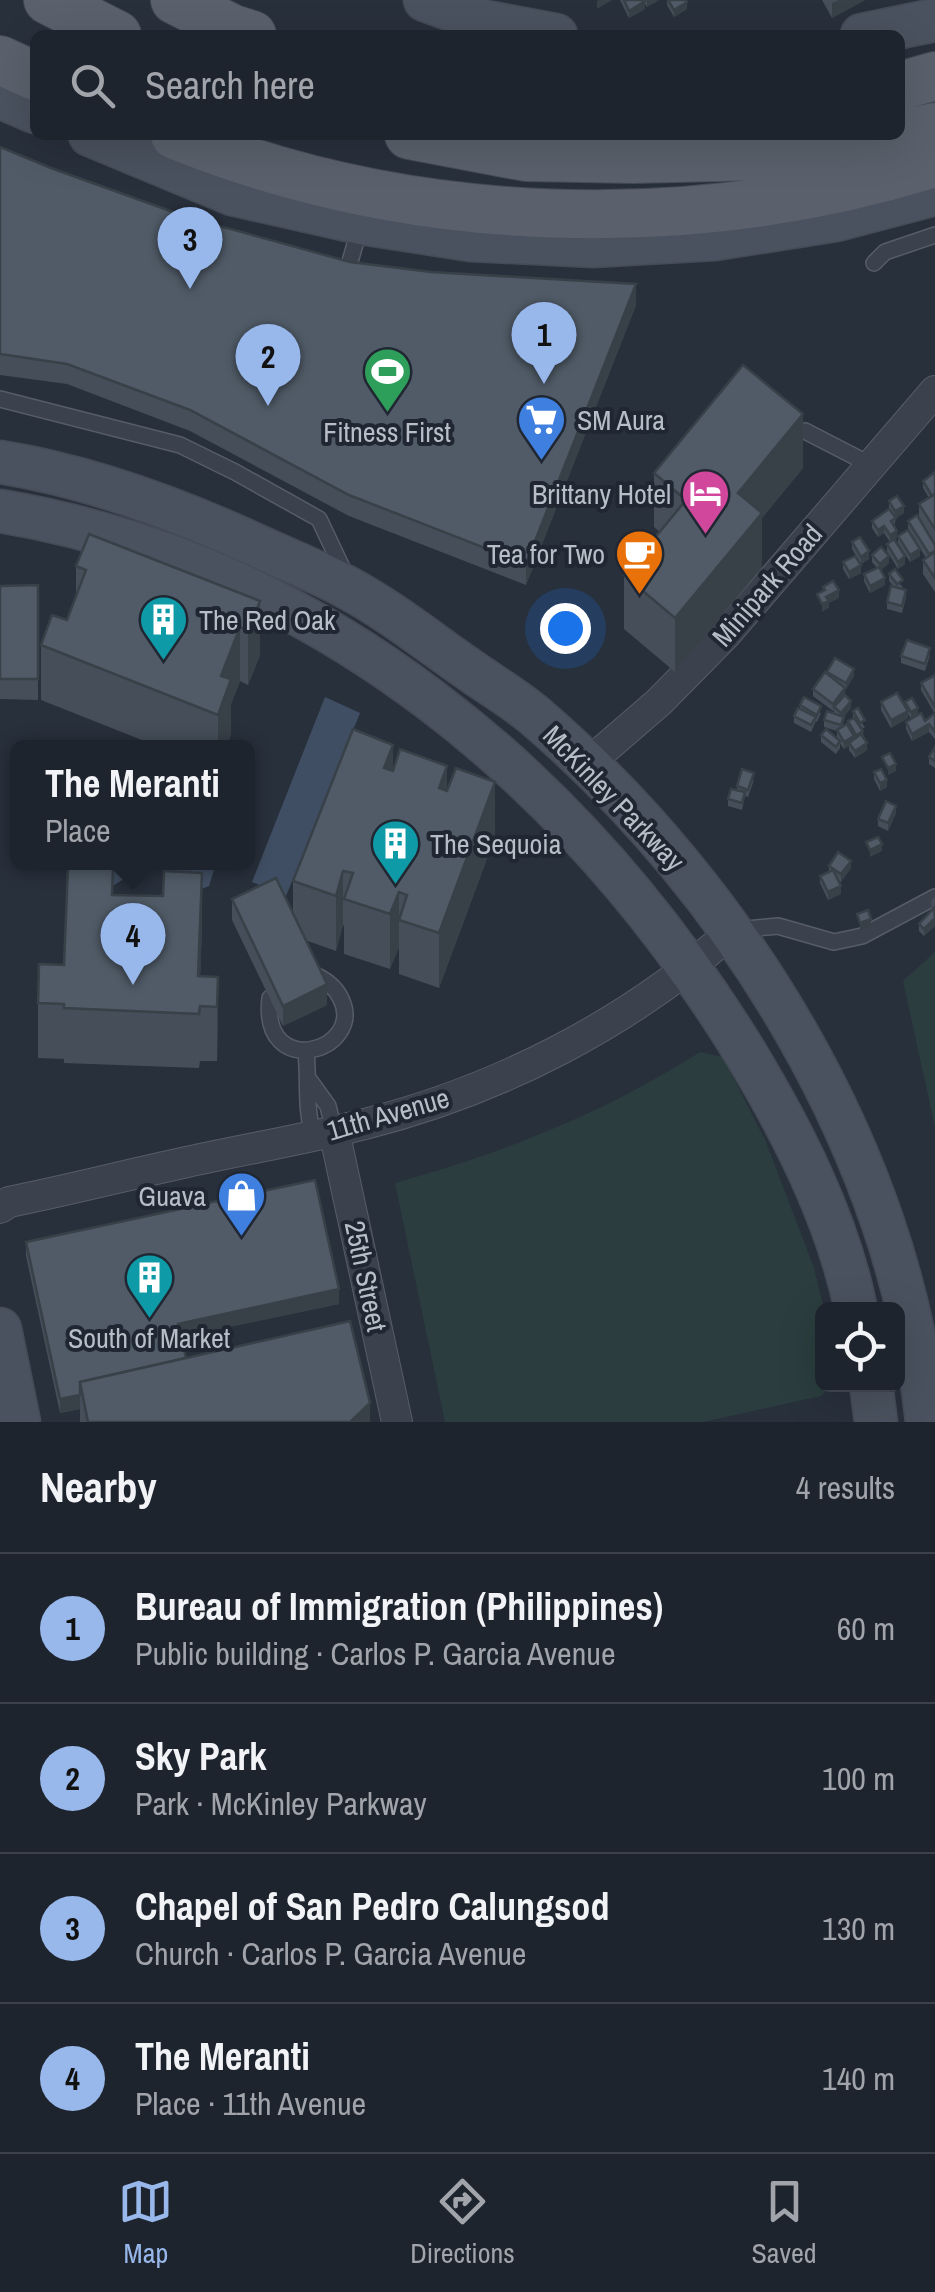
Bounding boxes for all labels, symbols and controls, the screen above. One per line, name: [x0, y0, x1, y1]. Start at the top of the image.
search box: [30, 30, 905, 140]
icon: search: [65, 58, 120, 113]
text: Search here: [145, 60, 315, 111]
pin: 3: [158, 206, 222, 289]
pin: 1: [512, 302, 576, 384]
pin: 2: [236, 324, 300, 406]
sports icon: Fitness First: [361, 346, 413, 414]
supermarket icon: SM Aura: [516, 394, 568, 462]
place label: SM Aura: [577, 401, 665, 439]
place label: Fitness First: [323, 413, 451, 451]
hotel icon: Brittany Hotel: [680, 468, 732, 536]
place label: Brittany Hotel: [532, 475, 671, 513]
street label: Minipark Road: [703, 516, 831, 654]
cafe icon: Tea for Two: [614, 528, 666, 596]
place label: Tea for Two: [487, 535, 605, 573]
building icon: The Red Oak: [138, 594, 190, 662]
place label: The Red Oak: [199, 601, 336, 639]
your location: [540, 603, 591, 654]
street label: McKinley Parkway: [535, 717, 694, 879]
popup: [10, 740, 255, 870]
text: The Meranti: [45, 758, 220, 809]
text: Place: [45, 809, 111, 852]
building icon: The Sequoia: [369, 818, 421, 886]
place label: The Sequoia: [430, 825, 562, 863]
pin: 4: [100, 902, 166, 985]
street label: 11th Avenue: [322, 1078, 454, 1150]
shop icon: Guava: [215, 1170, 267, 1238]
place label: Guava: [138, 1177, 206, 1215]
street label: 25th Street: [336, 1217, 396, 1335]
building icon: South of Market: [123, 1252, 175, 1320]
map controls: [815, 1302, 905, 1392]
button: locate: [815, 1302, 905, 1392]
place label: South of Market: [68, 1319, 230, 1357]
text: Nearby: [40, 1459, 157, 1515]
text: 4 results: [796, 1466, 895, 1509]
text: Bureau of Immigration (Philippines): [135, 1581, 663, 1632]
text: 1: [65, 1607, 80, 1650]
text: 60 m: [837, 1607, 895, 1650]
text: Public building · Carlos P. Garcia Avenue: [135, 1632, 615, 1675]
text: Sky Park: [135, 1731, 267, 1782]
text: 2: [65, 1757, 80, 1800]
text: 100 m: [822, 1757, 895, 1800]
text: Park · McKinley Parkway: [135, 1782, 427, 1825]
text: Chapel of San Pedro Calungsod: [135, 1881, 609, 1932]
text: 3: [65, 1907, 80, 1950]
text: 130 m: [822, 1907, 895, 1950]
text: Church · Carlos P. Garcia Avenue: [135, 1932, 526, 1975]
text: The Meranti: [135, 2031, 310, 2082]
text: 4: [65, 2057, 80, 2100]
text: 140 m: [822, 2057, 895, 2100]
text: Place · 11th Avenue: [135, 2082, 366, 2125]
tab: Map: [118, 2174, 173, 2272]
tab: Directions: [410, 2174, 515, 2272]
tab: Saved: [752, 2174, 817, 2272]

